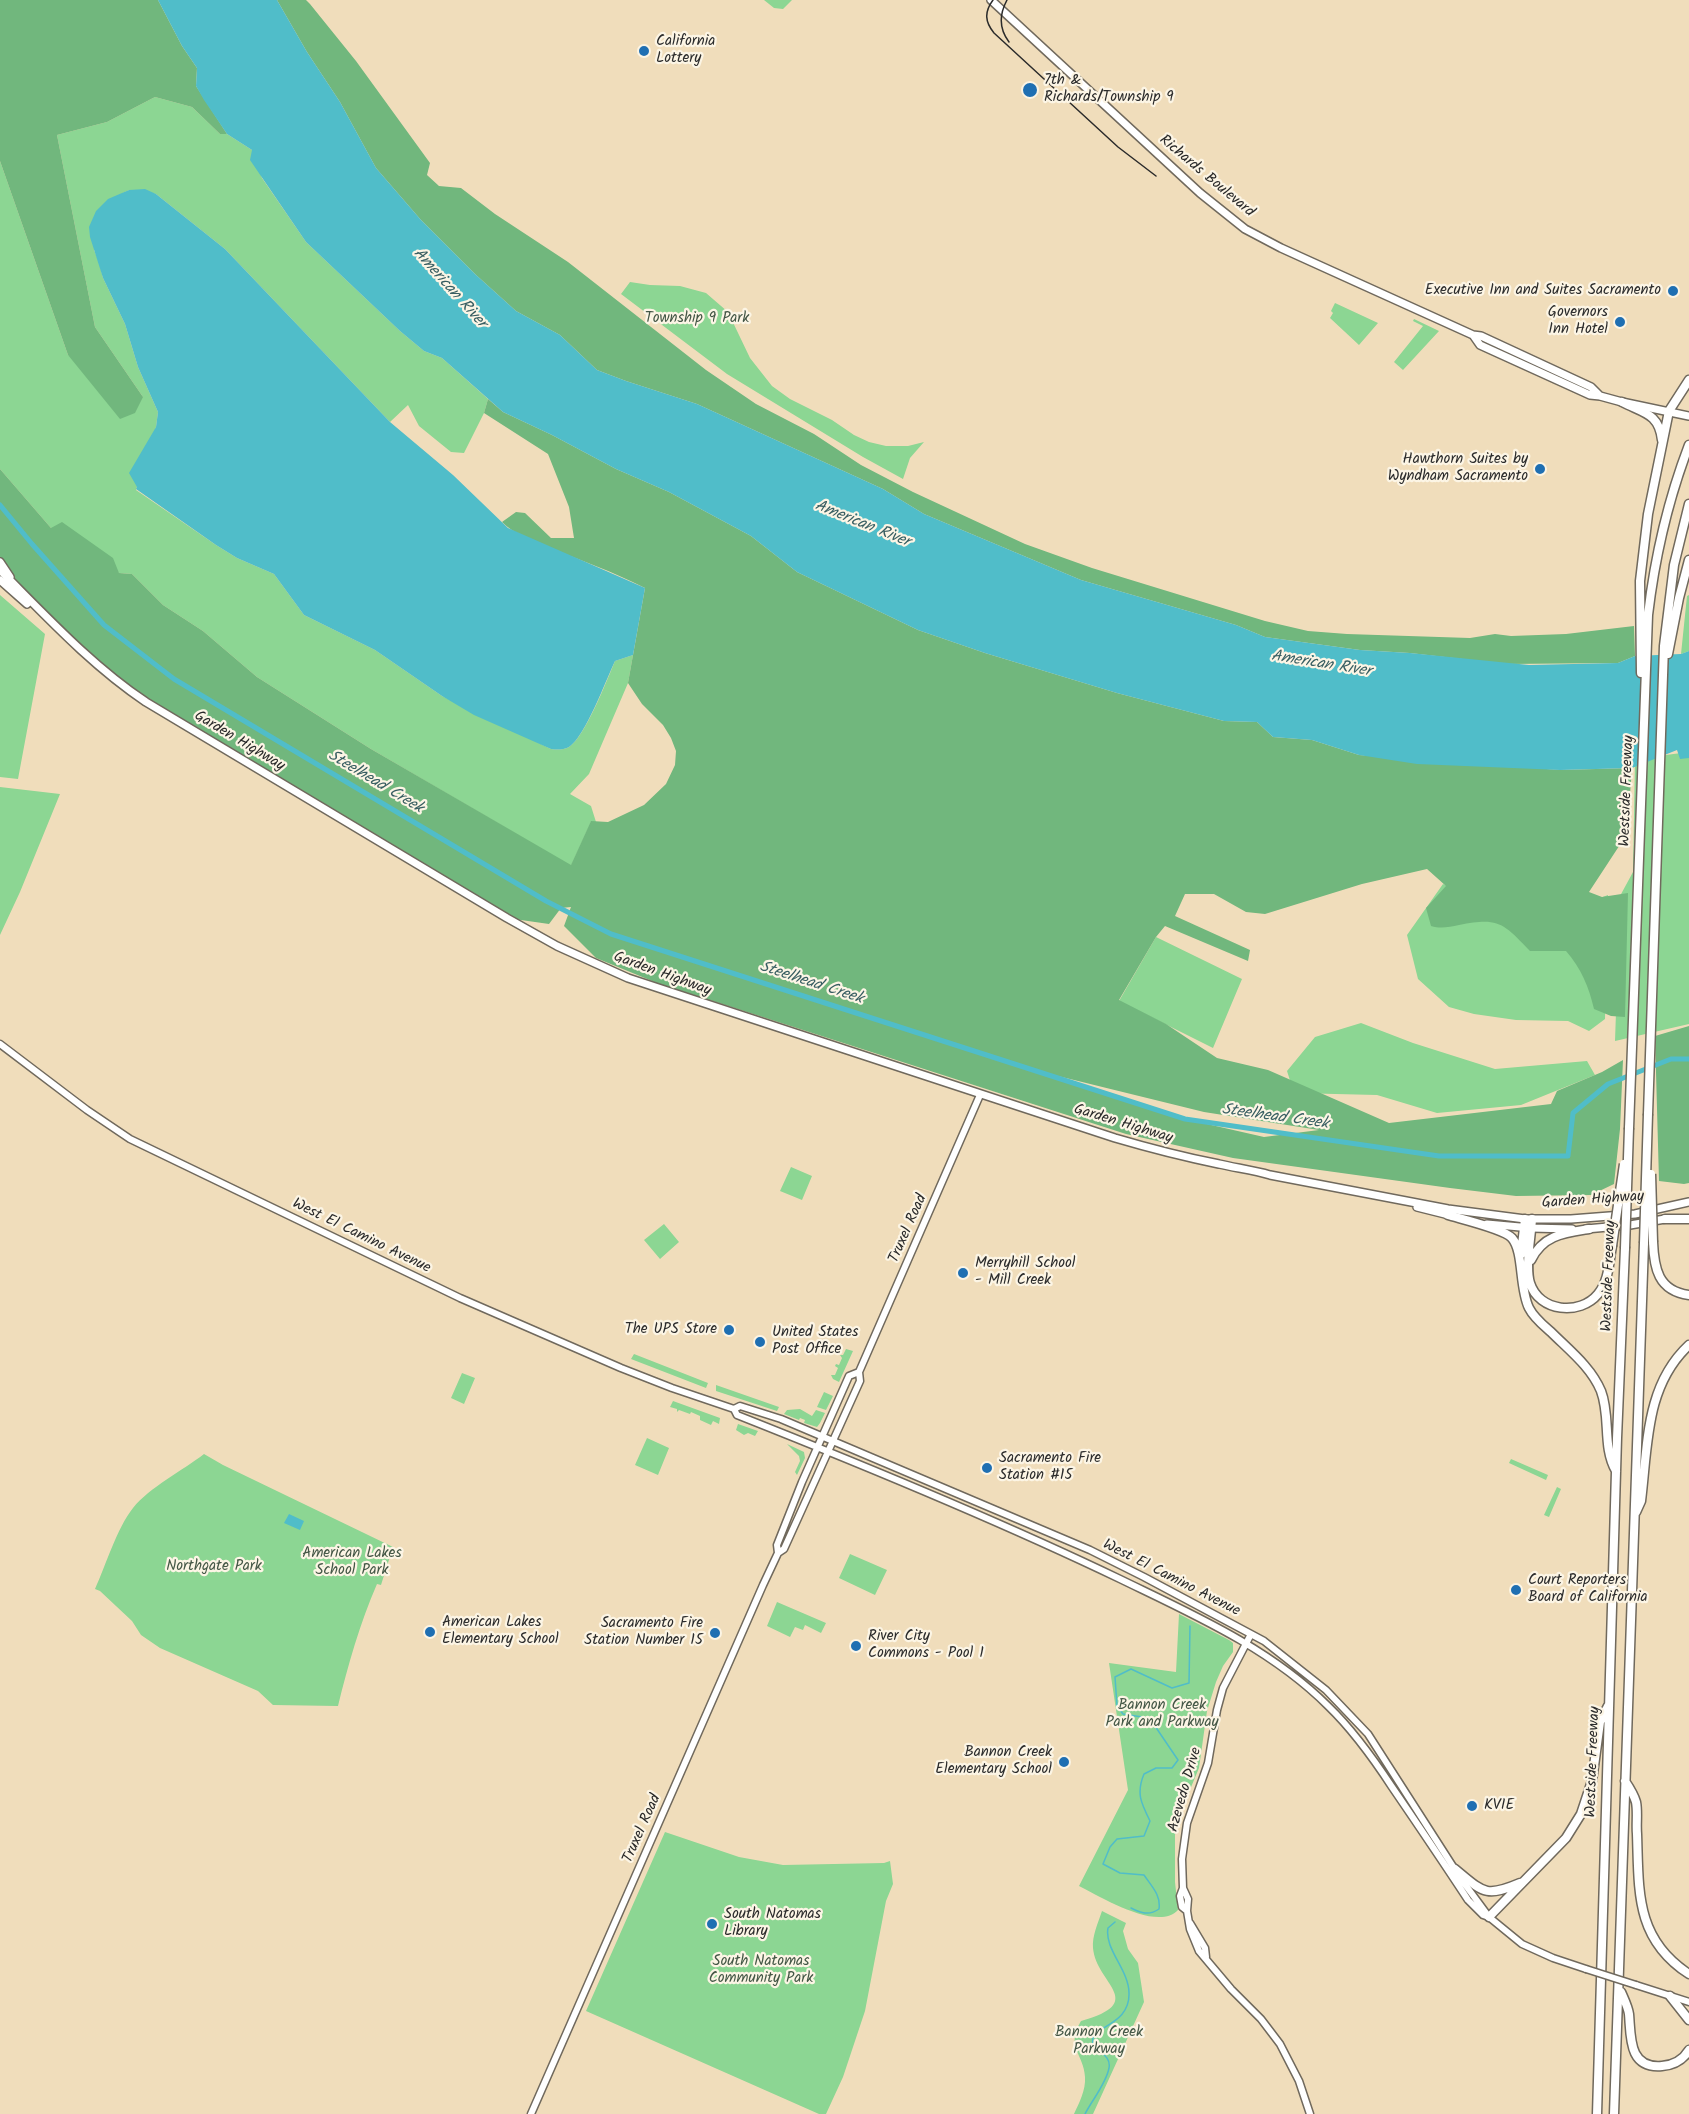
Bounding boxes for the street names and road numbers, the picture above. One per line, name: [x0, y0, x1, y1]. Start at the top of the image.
street label: Richards Boulevard: [1155, 132, 1257, 222]
street label: Garden Highway: [190, 708, 288, 776]
street label: Westside Freeway: [1617, 735, 1639, 847]
street label: Garden Highway: [611, 949, 713, 1001]
street label: Garden Highway: [1071, 1101, 1175, 1149]
street label: Garden Highway: [1541, 1188, 1645, 1214]
street label: Truxel Road: [886, 1192, 932, 1266]
street label: West El Camino Avenue: [289, 1196, 433, 1278]
street label: Westside Freeway: [1599, 1220, 1621, 1332]
street label: West El Camino Avenue: [1099, 1537, 1243, 1621]
street label: Westside Freeway: [1583, 1706, 1605, 1818]
street label: Azevedo Drive: [1165, 1746, 1207, 1834]
street label: Truxel Road: [620, 1792, 666, 1866]

